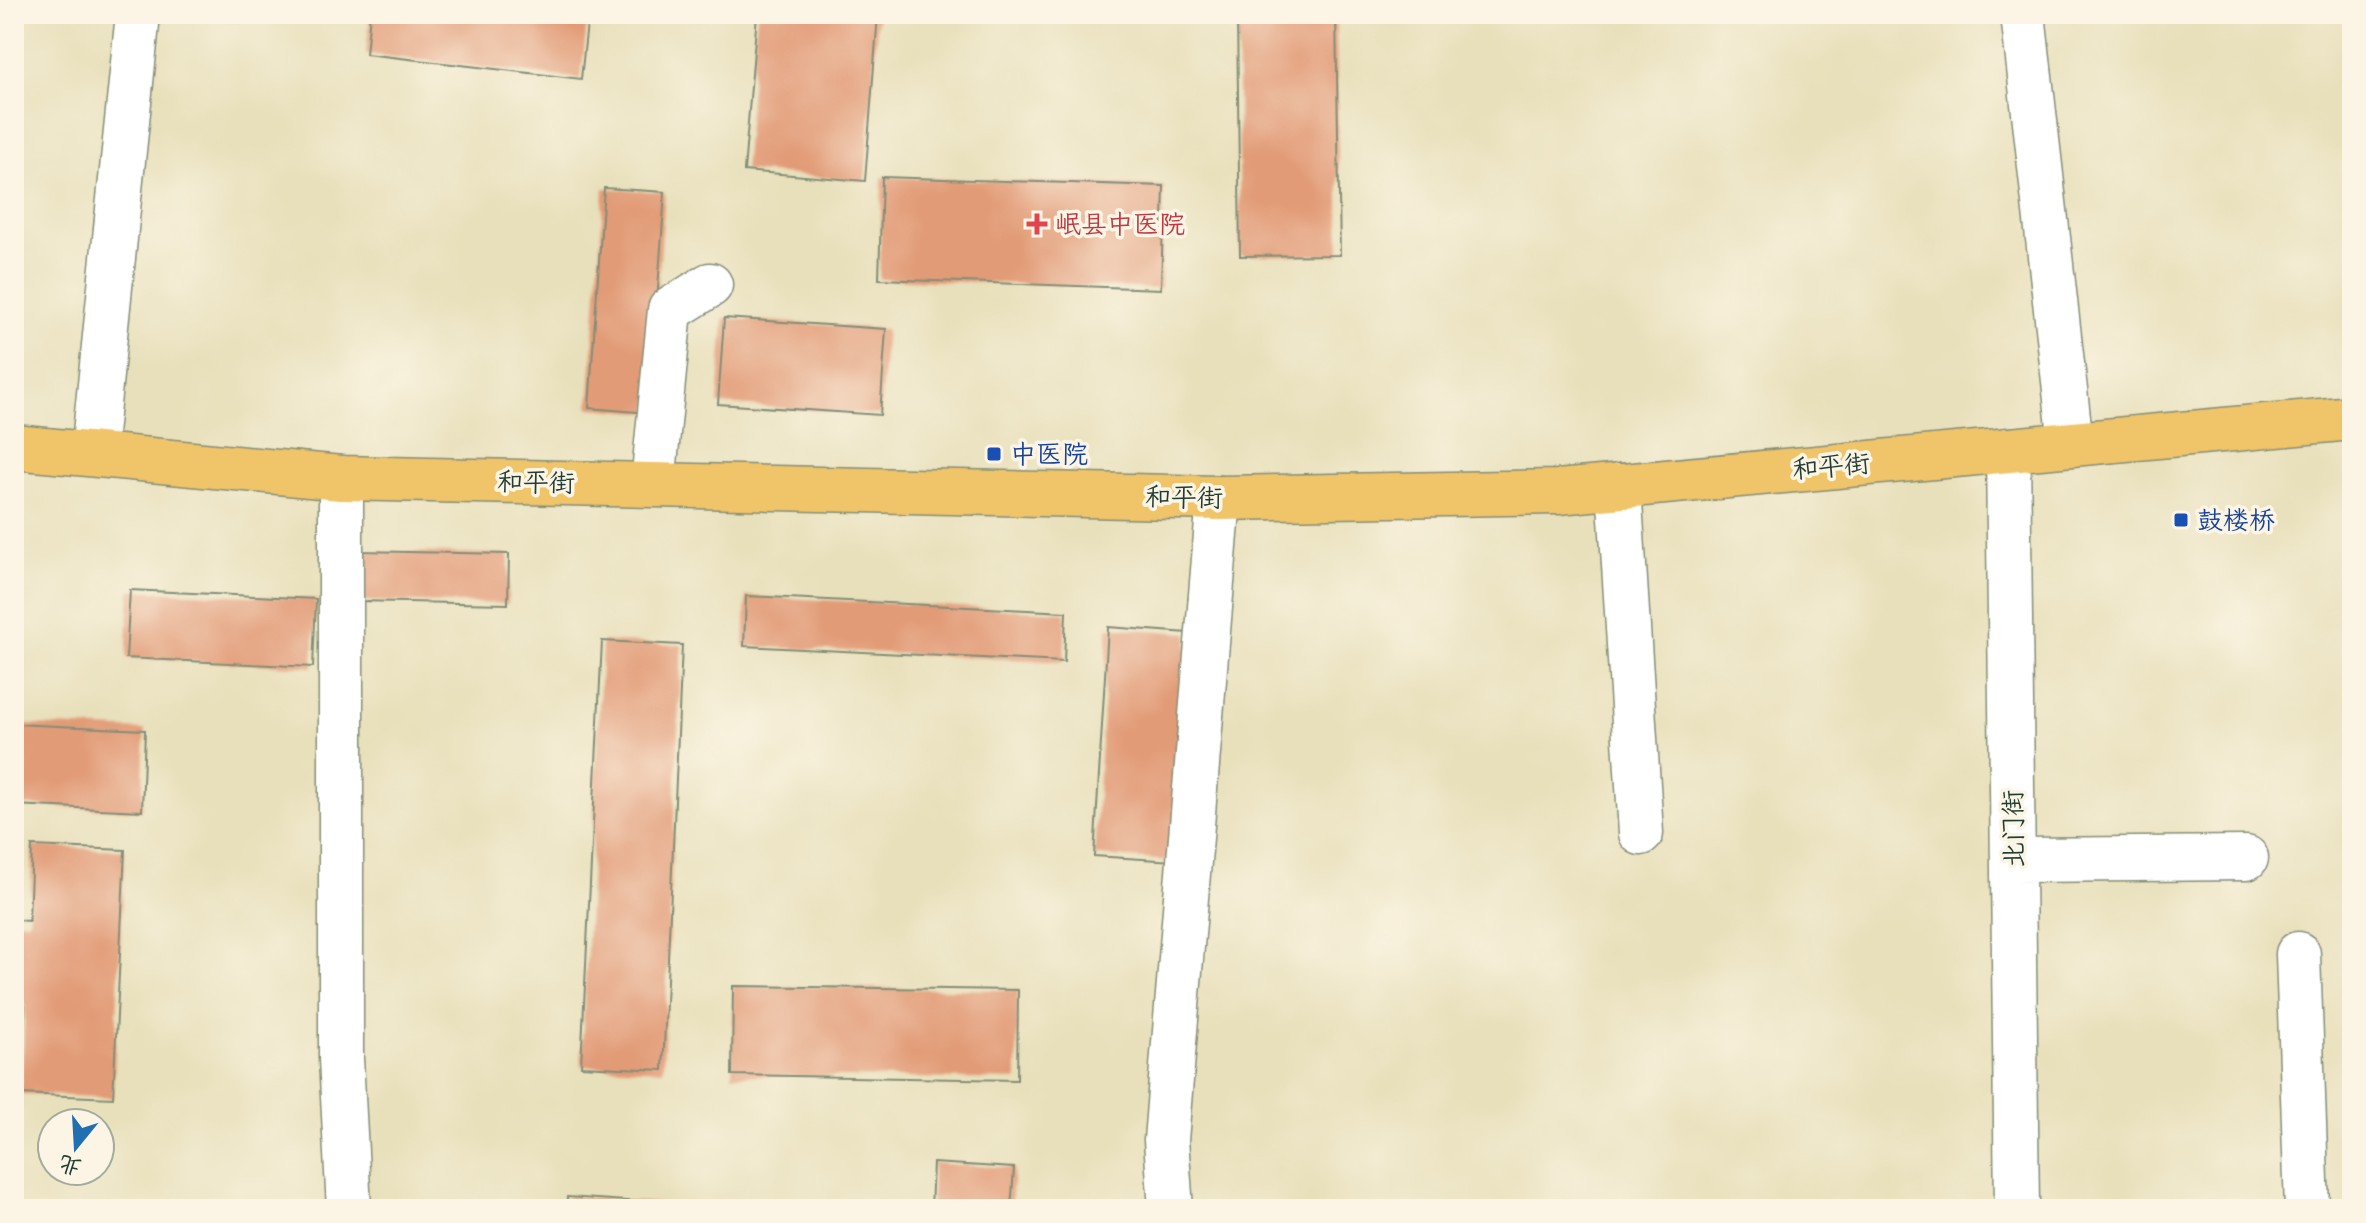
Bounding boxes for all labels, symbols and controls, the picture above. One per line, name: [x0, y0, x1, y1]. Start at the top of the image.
place label: 岷县中医院: [1055, 207, 1185, 243]
marker: 岷县中医院: [1026, 213, 1048, 235]
place label: 中医院: [1010, 437, 1088, 473]
marker: 中医院: [985, 445, 1003, 463]
street label: 和平街: [1791, 446, 1872, 488]
street label: 和平街: [497, 464, 575, 502]
street label: 和平街: [1145, 479, 1223, 517]
place label: 鼓楼桥: [2197, 503, 2275, 539]
marker: 鼓楼桥: [2172, 511, 2190, 529]
street label: 北门街: [1995, 790, 2033, 868]
north arrow: [36, 1107, 116, 1187]
text: 北: [55, 1146, 86, 1183]

